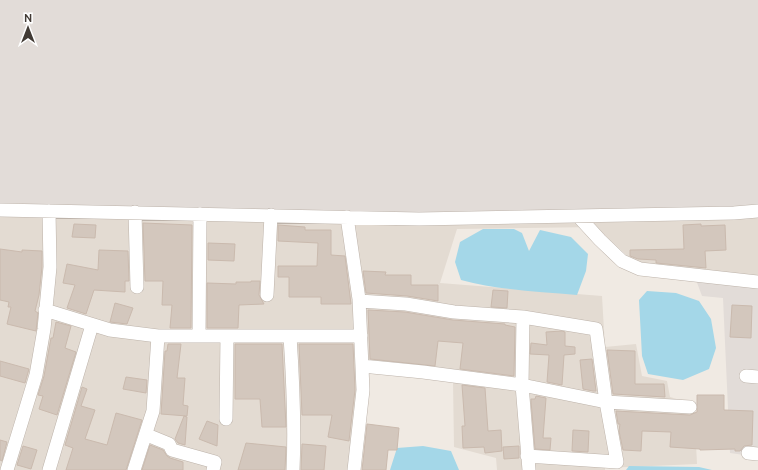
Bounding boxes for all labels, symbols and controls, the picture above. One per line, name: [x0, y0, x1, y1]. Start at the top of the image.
north arrow: [8, 8, 48, 48]
text: N: [24, 12, 32, 24]

